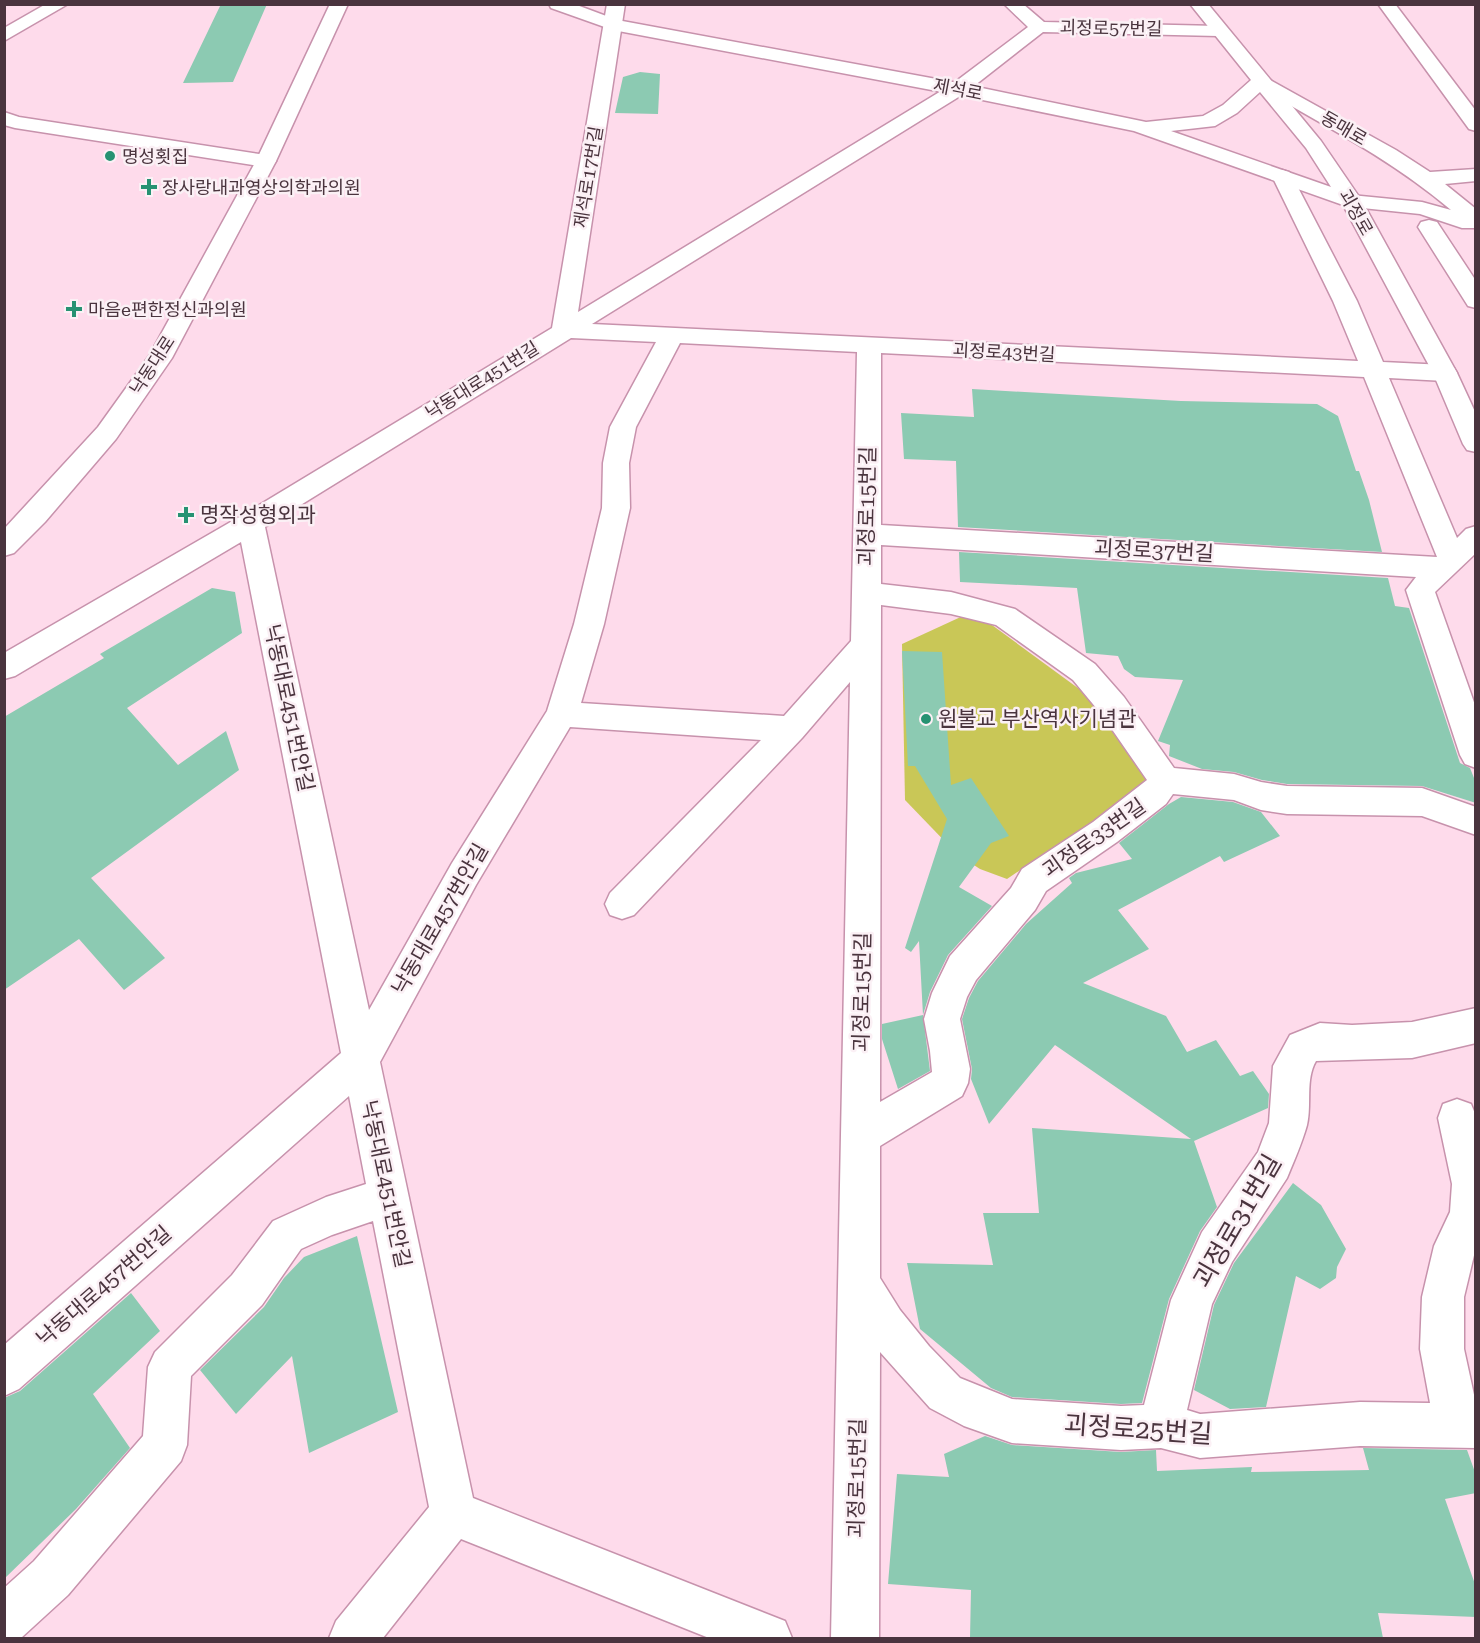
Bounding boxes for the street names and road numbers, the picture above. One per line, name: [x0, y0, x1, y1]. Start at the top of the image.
street label: 괴정로57번길: [1059, 17, 1163, 39]
street label: 제석로: [932, 74, 984, 104]
street label: 동매로: [1317, 106, 1371, 150]
street label: 제석로17번길: [570, 125, 606, 229]
street label: 괴정로: [1334, 185, 1378, 239]
street label: 낙동대로: [125, 332, 179, 398]
street label: 낙동대로451번길: [421, 337, 543, 423]
street label: 괴정로43번길: [952, 339, 1056, 365]
street label: 괴정로15번길: [854, 446, 880, 566]
street label: 괴정로37번길: [1093, 536, 1215, 566]
street label: 낙동대로451번안길: [260, 622, 318, 794]
street label: 괴정로33번길: [1038, 794, 1150, 882]
street label: 낙동대로457번안길: [387, 839, 493, 999]
street label: 괴정로15번길: [849, 932, 875, 1052]
street label: 낙동대로451번안길: [357, 1098, 415, 1270]
street label: 괴정로31번길: [1187, 1149, 1287, 1293]
street label: 낙동대로457번안길: [32, 1221, 176, 1351]
street label: 괴정로25번길: [1063, 1409, 1213, 1449]
street label: 괴정로15번길: [844, 1418, 870, 1538]

